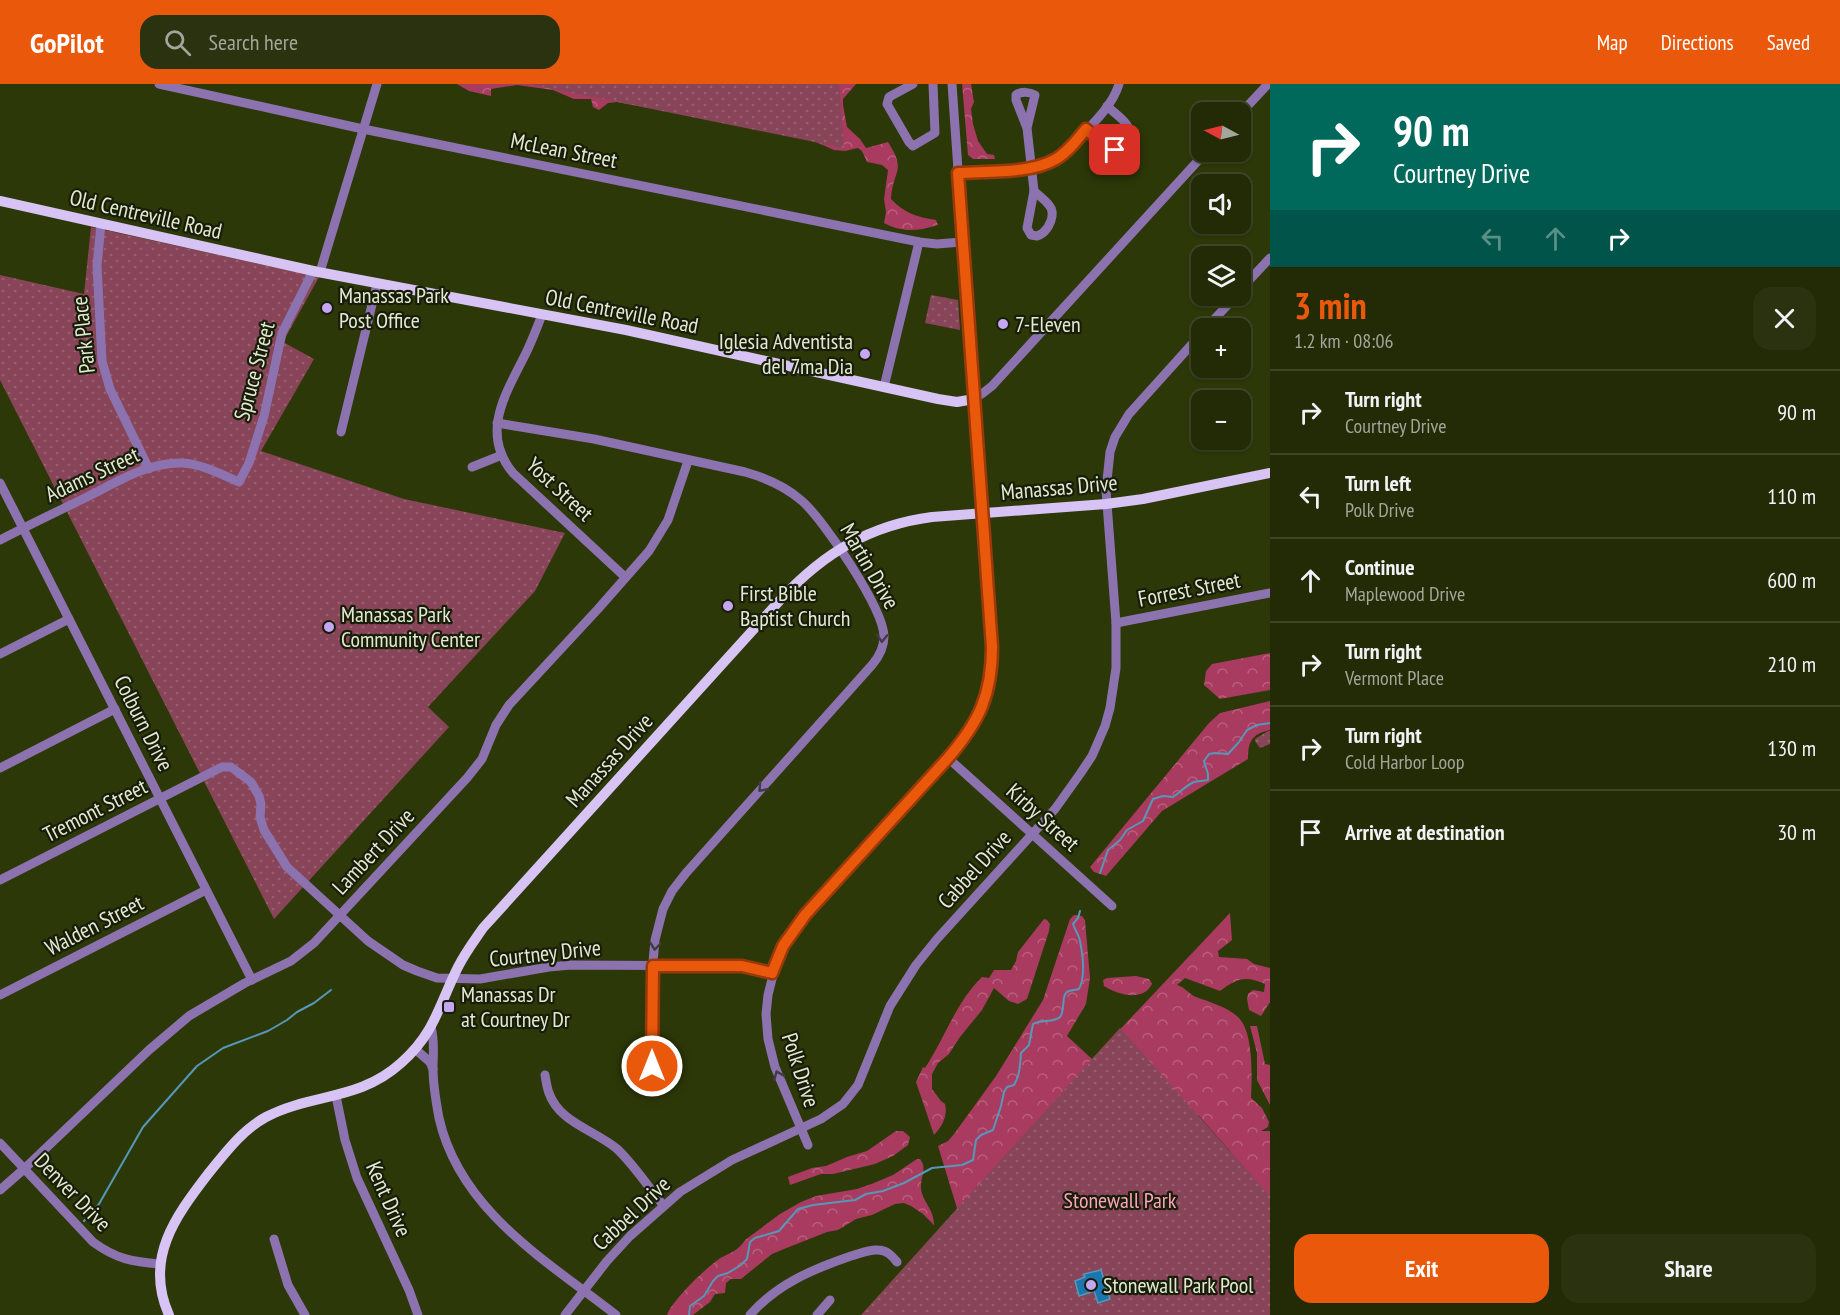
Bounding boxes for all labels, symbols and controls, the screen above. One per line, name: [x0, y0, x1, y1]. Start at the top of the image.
search box: [140, 15, 560, 69]
text: GoPilot: [30, 24, 104, 61]
icon: search: [161, 26, 194, 59]
text: Search here: [209, 28, 298, 56]
text: Map: [1597, 29, 1628, 56]
text: Directions: [1661, 29, 1734, 56]
text: Saved: [1767, 29, 1810, 56]
north arrow: [1191, 102, 1251, 162]
map controls: [1191, 102, 1251, 450]
text: 90 m: [1393, 103, 1470, 158]
icon: right: [1294, 108, 1372, 186]
pin: [1089, 124, 1140, 175]
street label: McLean Street: [508, 126, 620, 174]
icon: arrive: [1098, 133, 1131, 166]
text: Courtney Drive: [1393, 156, 1530, 190]
button: sound: [1191, 174, 1251, 234]
street label: Old Centreville Road: [67, 183, 225, 245]
icon: left: [1476, 222, 1509, 255]
icon: ahead: [1539, 222, 1572, 255]
icon: right: [1602, 222, 1635, 255]
button: layers: [1191, 246, 1251, 306]
place label: Manassas Park Post Office: [339, 281, 449, 334]
street label: Old Centreville Road: [543, 282, 701, 340]
text: 3 min: [1294, 282, 1367, 329]
button: close: [1753, 287, 1816, 350]
street label: Park Place: [65, 295, 101, 375]
marker: Manassas Park Post Office: [320, 301, 334, 315]
place label: 7-Eleven: [1015, 310, 1081, 338]
marker: 7-Eleven: [996, 317, 1010, 331]
street label: Spruce Street: [227, 318, 281, 424]
button: +: [1191, 318, 1251, 378]
place label: Iglesia Adventista del 7ma Dia: [719, 327, 853, 380]
text: 1.2 km · 08:06: [1294, 328, 1393, 354]
marker: Iglesia Adventista del 7ma Dia: [858, 347, 872, 361]
text: Turn right: [1345, 385, 1422, 413]
button: −: [1191, 390, 1251, 450]
icon: right: [1294, 396, 1327, 429]
text: 90 m: [1777, 398, 1816, 426]
text: Courtney Drive: [1345, 413, 1447, 439]
street label: Adams Street: [40, 440, 144, 508]
street label: Yost Street: [521, 451, 599, 527]
street label: Manassas Drive: [999, 468, 1119, 506]
text: Turn left: [1345, 469, 1411, 497]
icon: left: [1294, 480, 1327, 513]
text: 110 m: [1767, 482, 1816, 510]
text: Polk Drive: [1345, 497, 1415, 523]
street label: Martin Drive: [834, 518, 906, 614]
text: Continue: [1345, 553, 1415, 581]
icon: ahead: [1294, 564, 1327, 597]
street label: Forrest Street: [1136, 565, 1242, 613]
text: 600 m: [1767, 566, 1816, 594]
place label: First Bible Baptist Church: [740, 579, 851, 632]
text: Maplewood Drive: [1345, 581, 1465, 607]
marker: First Bible Baptist Church: [721, 599, 735, 613]
place label: Manassas Park Community Center: [341, 600, 480, 653]
marker: Manassas Park Community Center: [322, 620, 336, 634]
one-way arrow: [876, 633, 889, 642]
text: Turn right: [1345, 637, 1422, 665]
icon: right: [1294, 648, 1327, 681]
text: 210 m: [1767, 650, 1816, 678]
text: Vermont Place: [1345, 665, 1444, 691]
street label: Colburn Drive: [108, 671, 180, 775]
street label: Manassas Drive: [559, 707, 659, 813]
text: Turn right: [1345, 721, 1422, 749]
icon: right: [1294, 732, 1327, 765]
text: 130 m: [1767, 734, 1816, 762]
text: Cold Harbor Loop: [1345, 749, 1464, 775]
street label: Tremont Street: [38, 772, 152, 848]
street label: Kirby Street: [1001, 777, 1085, 857]
one-way arrow: [758, 781, 769, 791]
street label: Lambert Drive: [326, 802, 420, 900]
icon: arrive: [1294, 816, 1327, 849]
text: Arrive at destination: [1345, 818, 1505, 846]
text: 30 m: [1777, 818, 1816, 846]
street label: Cabbel Drive: [931, 824, 1017, 914]
street label: Walden Street: [40, 888, 148, 962]
street label: Courtney Drive: [488, 933, 602, 973]
one-way arrow: [649, 941, 662, 950]
place label: Manassas Dr at Courtney Dr: [461, 980, 570, 1033]
marker: Manassas Dr at Courtney Dr: [442, 1000, 456, 1014]
street label: Polk Drive: [776, 1029, 826, 1111]
position arrow: [620, 1034, 684, 1098]
one-way arrow: [773, 1070, 785, 1081]
street label: Denver Drive: [29, 1147, 117, 1237]
street label: Kent Drive: [360, 1157, 418, 1241]
street label: Cabbel Drive: [586, 1170, 676, 1256]
park label: Stonewall Park: [1064, 1186, 1177, 1214]
button: Exit: [1294, 1234, 1549, 1303]
button: Share: [1561, 1234, 1816, 1303]
place label: Stonewall Park Pool: [1103, 1271, 1254, 1299]
marker: Stonewall Park Pool: [1084, 1278, 1098, 1292]

